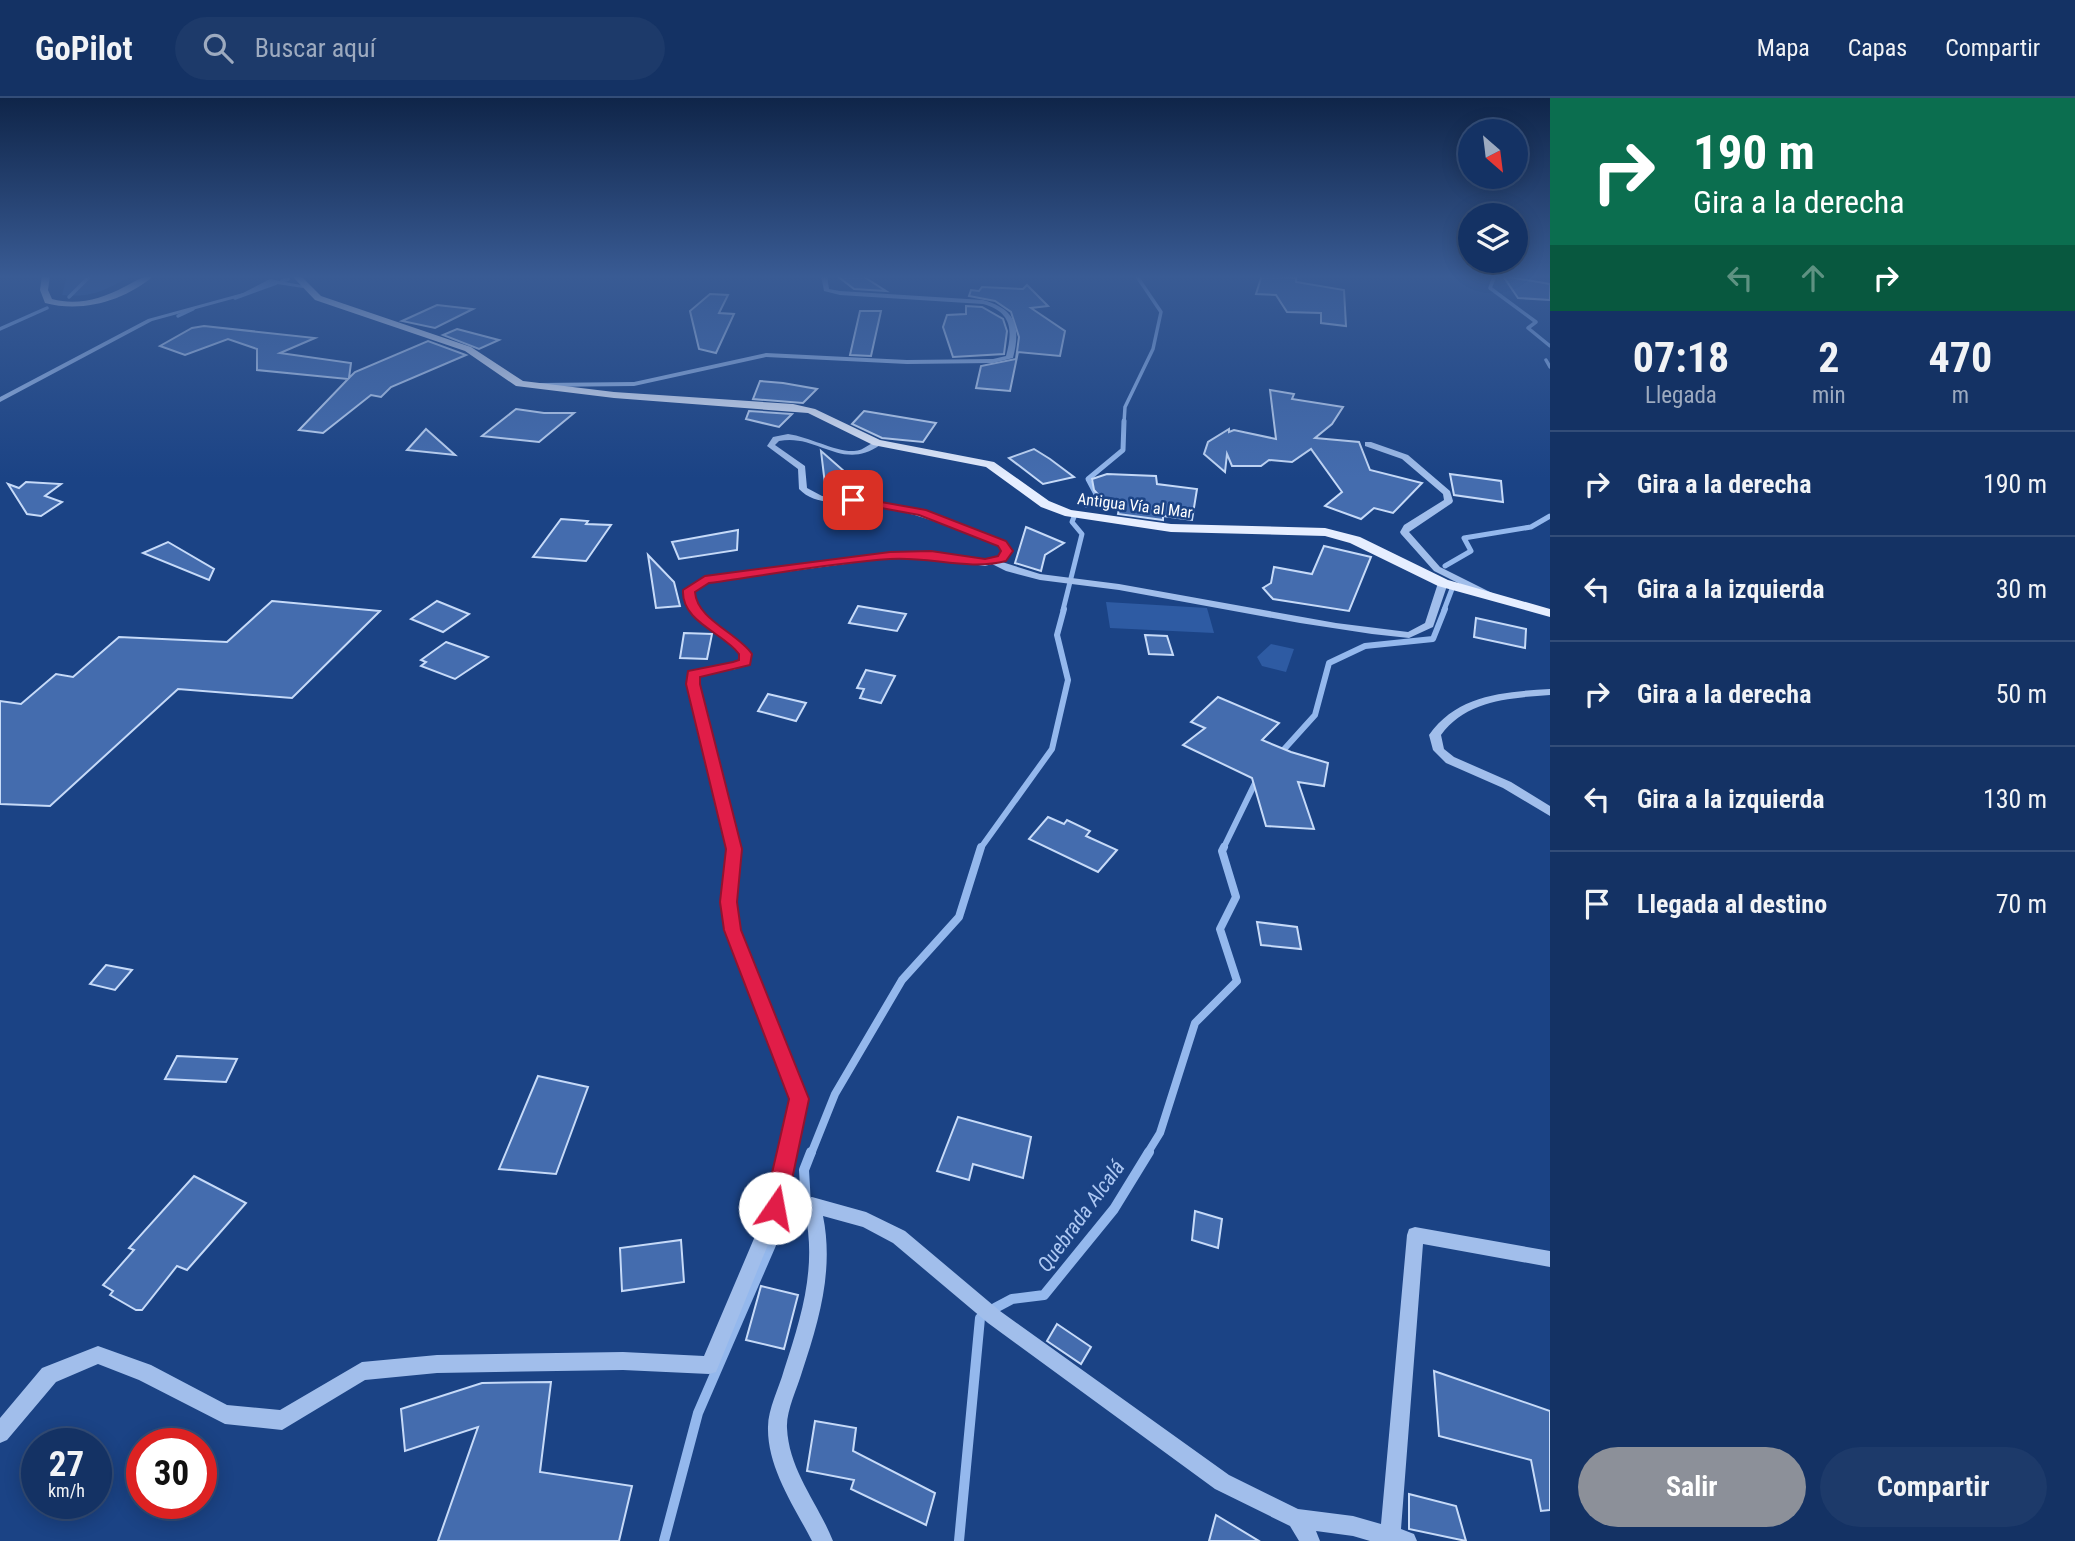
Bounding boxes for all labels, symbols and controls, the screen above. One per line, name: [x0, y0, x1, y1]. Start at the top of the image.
search box: [175, 17, 665, 80]
text: GoPilot: [35, 29, 133, 68]
icon: search: [199, 29, 237, 67]
text: Buscar aquí: [255, 33, 376, 63]
text: Mapa: [1757, 34, 1810, 62]
text: Capas: [1848, 34, 1907, 62]
text: Compartir: [1945, 34, 2040, 62]
north arrow: [1458, 119, 1528, 189]
map controls: [1458, 119, 1528, 273]
text: 190 m: [1693, 124, 1815, 181]
icon: right: [1578, 126, 1669, 217]
text: Gira a la derecha: [1693, 183, 1905, 221]
button: layers: [1458, 203, 1528, 273]
icon: left: [1721, 259, 1759, 297]
icon: ahead: [1794, 259, 1832, 297]
icon: right: [1867, 259, 1905, 297]
text: 07:18: [1633, 333, 1729, 382]
text: 2: [1818, 333, 1839, 382]
text: 470: [1928, 333, 1992, 382]
text: Llegada: [1645, 382, 1717, 409]
text: min: [1812, 382, 1846, 409]
text: m: [1952, 382, 1969, 409]
icon: right: [1578, 465, 1616, 503]
text: Gira a la derecha: [1637, 469, 1811, 499]
text: 190 m: [1983, 469, 2047, 499]
pin: [823, 470, 883, 530]
icon: arrive: [834, 481, 872, 519]
street label: Antigua Vía al Mar: [1076, 489, 1194, 522]
icon: left: [1578, 570, 1616, 608]
text: Gira a la izquierda: [1637, 574, 1825, 604]
text: 30 m: [1996, 574, 2047, 604]
icon: right: [1578, 675, 1616, 713]
text: Gira a la derecha: [1637, 679, 1811, 709]
text: 50 m: [1996, 679, 2047, 709]
icon: left: [1578, 780, 1616, 818]
text: Gira a la izquierda: [1637, 784, 1825, 814]
text: 130 m: [1983, 784, 2047, 814]
icon: arrive: [1578, 885, 1616, 923]
text: Llegada al destino: [1637, 889, 1827, 919]
text: 70 m: [1996, 889, 2047, 919]
water label: Quebrada Alcalá: [1033, 1155, 1130, 1276]
position arrow: [738, 1171, 812, 1245]
speed limit sign: 30: [126, 1428, 217, 1519]
text: 27: [49, 1444, 84, 1485]
button: Salir: [1578, 1447, 1806, 1527]
button: Compartir: [1820, 1447, 2047, 1527]
text: km/h: [48, 1480, 85, 1501]

